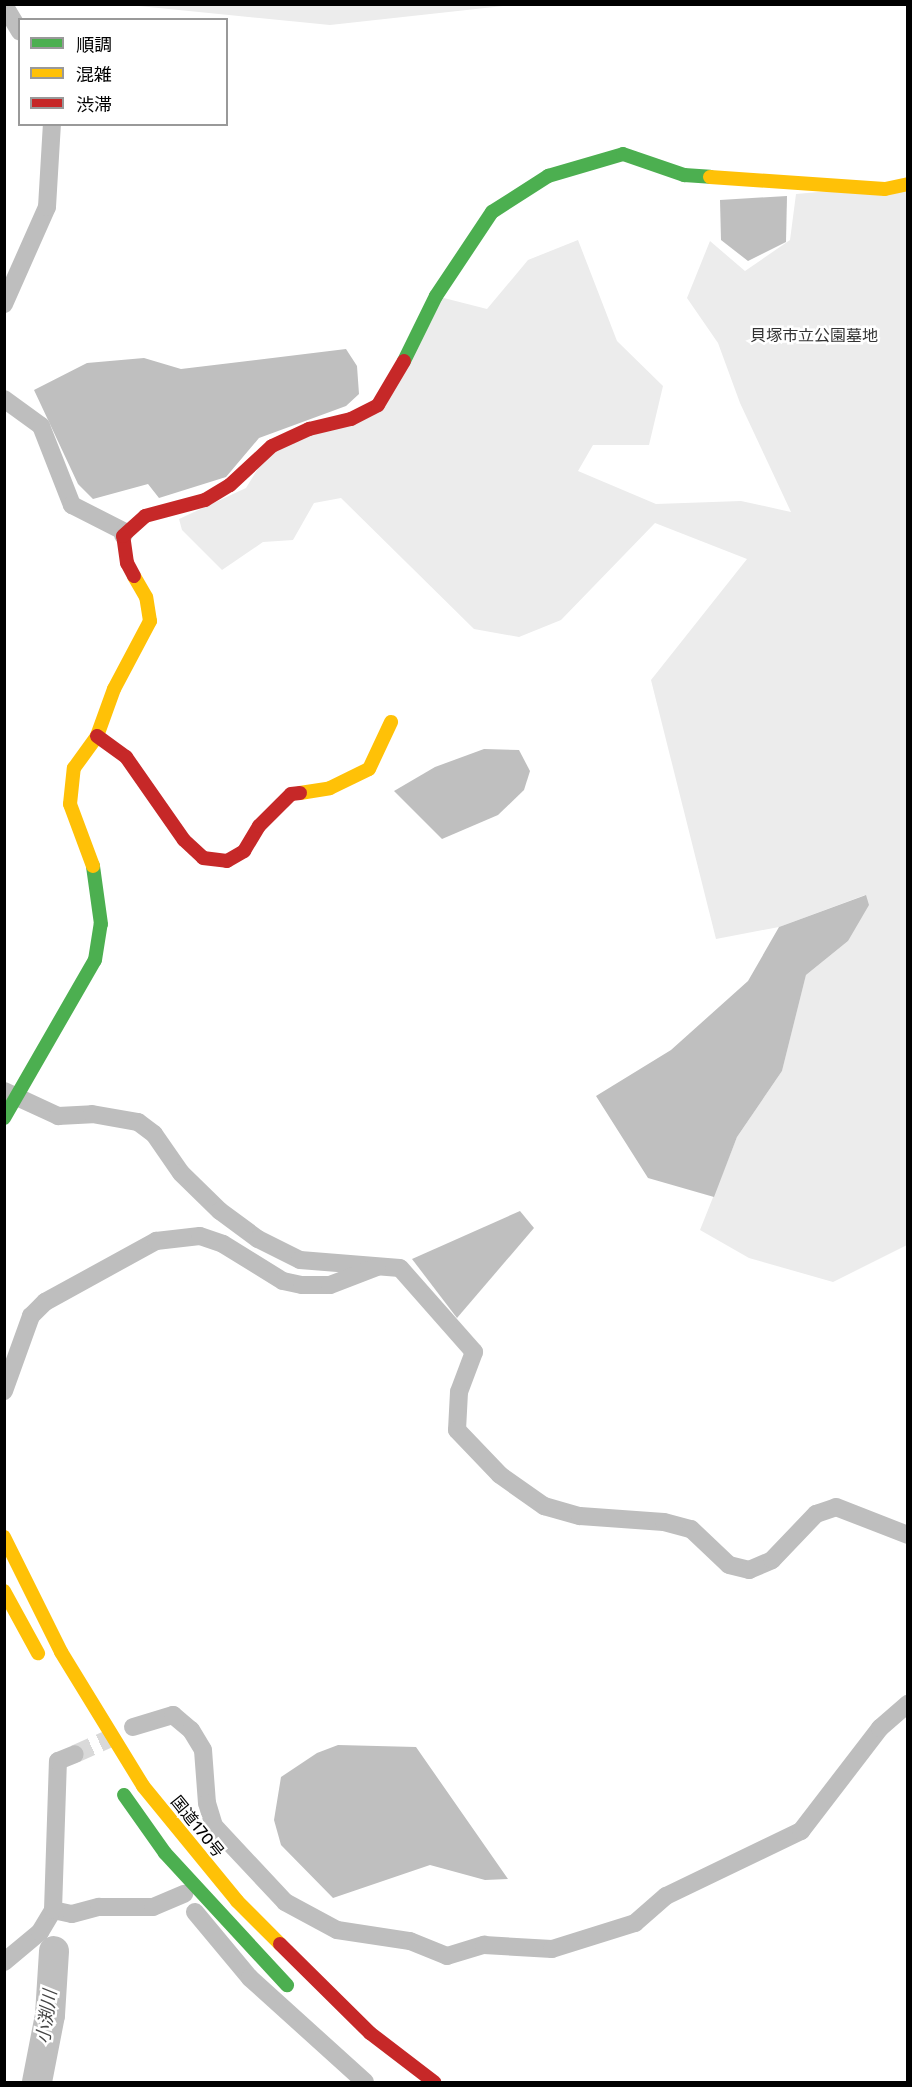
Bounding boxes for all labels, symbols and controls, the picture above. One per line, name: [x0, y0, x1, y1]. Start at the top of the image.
legend: [18, 18, 228, 126]
text: 順調: [76, 34, 112, 56]
text: 混雑: [76, 64, 112, 86]
text: 渋滞: [76, 94, 112, 116]
park label: 貝塚市立公園墓地: [750, 326, 878, 346]
street label: 国道170号: [167, 1793, 227, 1861]
water label: 小渕川: [33, 1989, 61, 2045]

